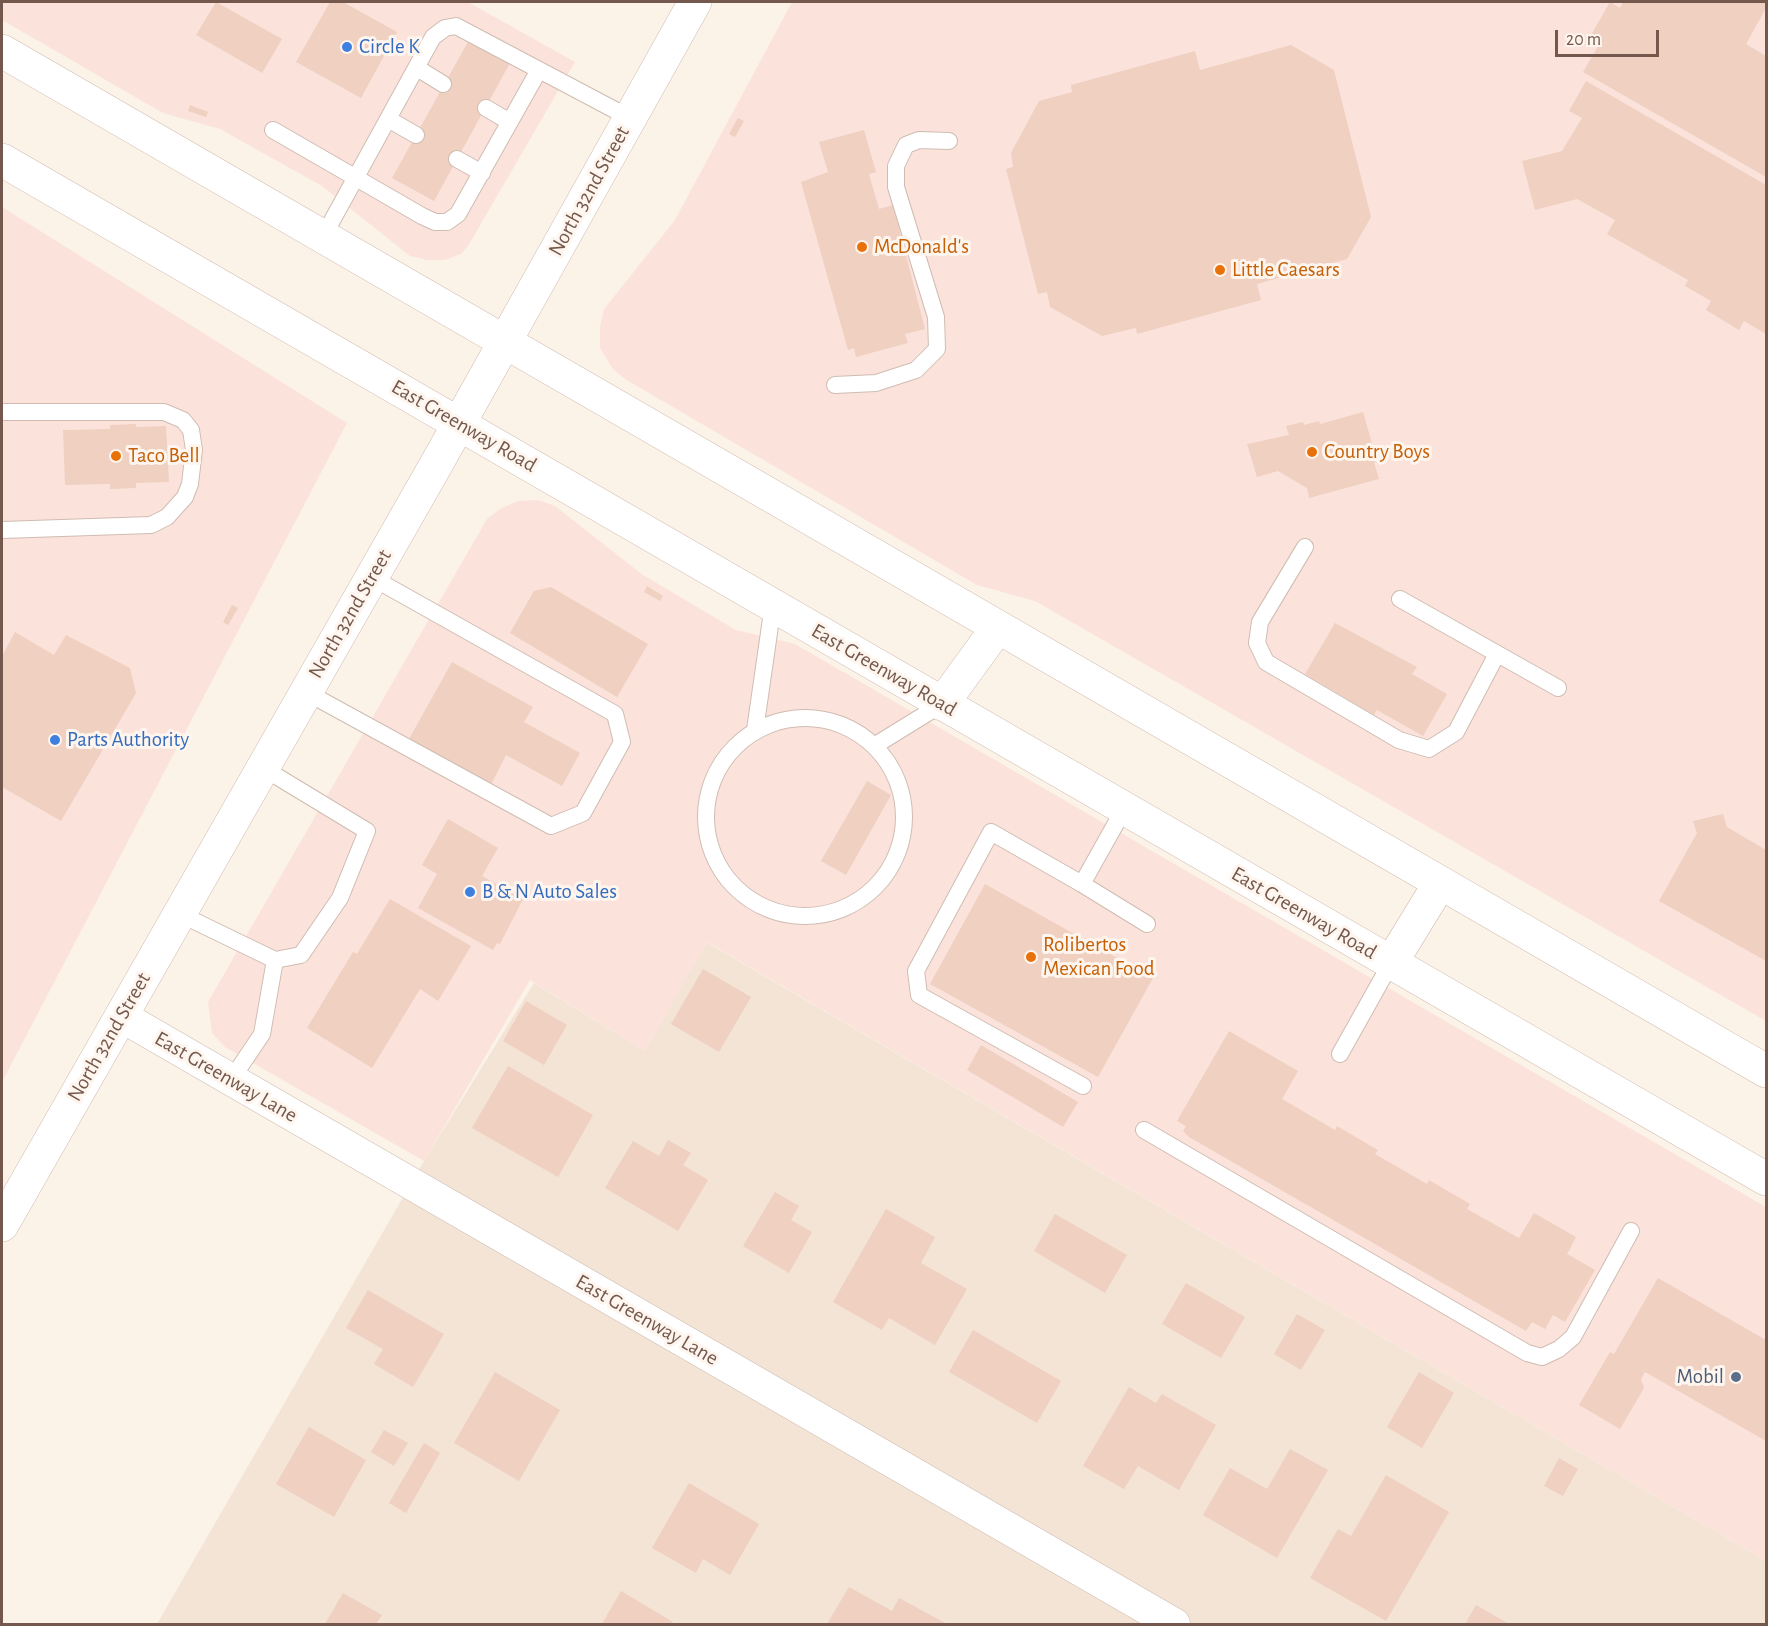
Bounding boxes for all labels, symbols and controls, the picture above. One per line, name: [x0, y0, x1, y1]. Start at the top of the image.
scale bar: [1558, 18, 1662, 56]
text: 20 m: [1566, 31, 1601, 49]
place label: Circle K: [359, 34, 420, 60]
marker: Circle K: [340, 40, 354, 54]
street label: North 32nd Street: [543, 122, 635, 260]
place label: McDonald's: [874, 234, 969, 260]
marker: McDonald's: [855, 240, 869, 254]
place label: Little Caesars: [1232, 257, 1340, 283]
marker: Little Caesars: [1213, 263, 1227, 277]
street label: East Greenway Road: [387, 374, 541, 478]
place label: Country Boys: [1324, 439, 1430, 465]
place label: Taco Bell: [128, 443, 200, 469]
marker: Country Boys: [1305, 445, 1319, 459]
marker: Taco Bell: [109, 449, 123, 463]
street label: North 32nd Street: [303, 545, 397, 683]
street label: East Greenway Road: [807, 618, 961, 722]
place label: Parts Authority: [67, 727, 189, 753]
marker: Parts Authority: [48, 733, 62, 747]
street label: East Greenway Road: [1227, 861, 1381, 965]
place label: B & N Auto Sales: [482, 879, 617, 905]
marker: B & N Auto Sales: [463, 885, 477, 899]
place label: Rolibertos Mexican Food: [1043, 932, 1155, 982]
marker: Rolibertos Mexican Food: [1024, 950, 1038, 964]
street label: North 32nd Street: [62, 968, 156, 1106]
street label: East Greenway Lane: [150, 1026, 302, 1128]
street label: East Greenway Lane: [571, 1269, 723, 1371]
place label: Mobil: [1676, 1364, 1724, 1390]
marker: Mobil: [1729, 1370, 1743, 1384]

